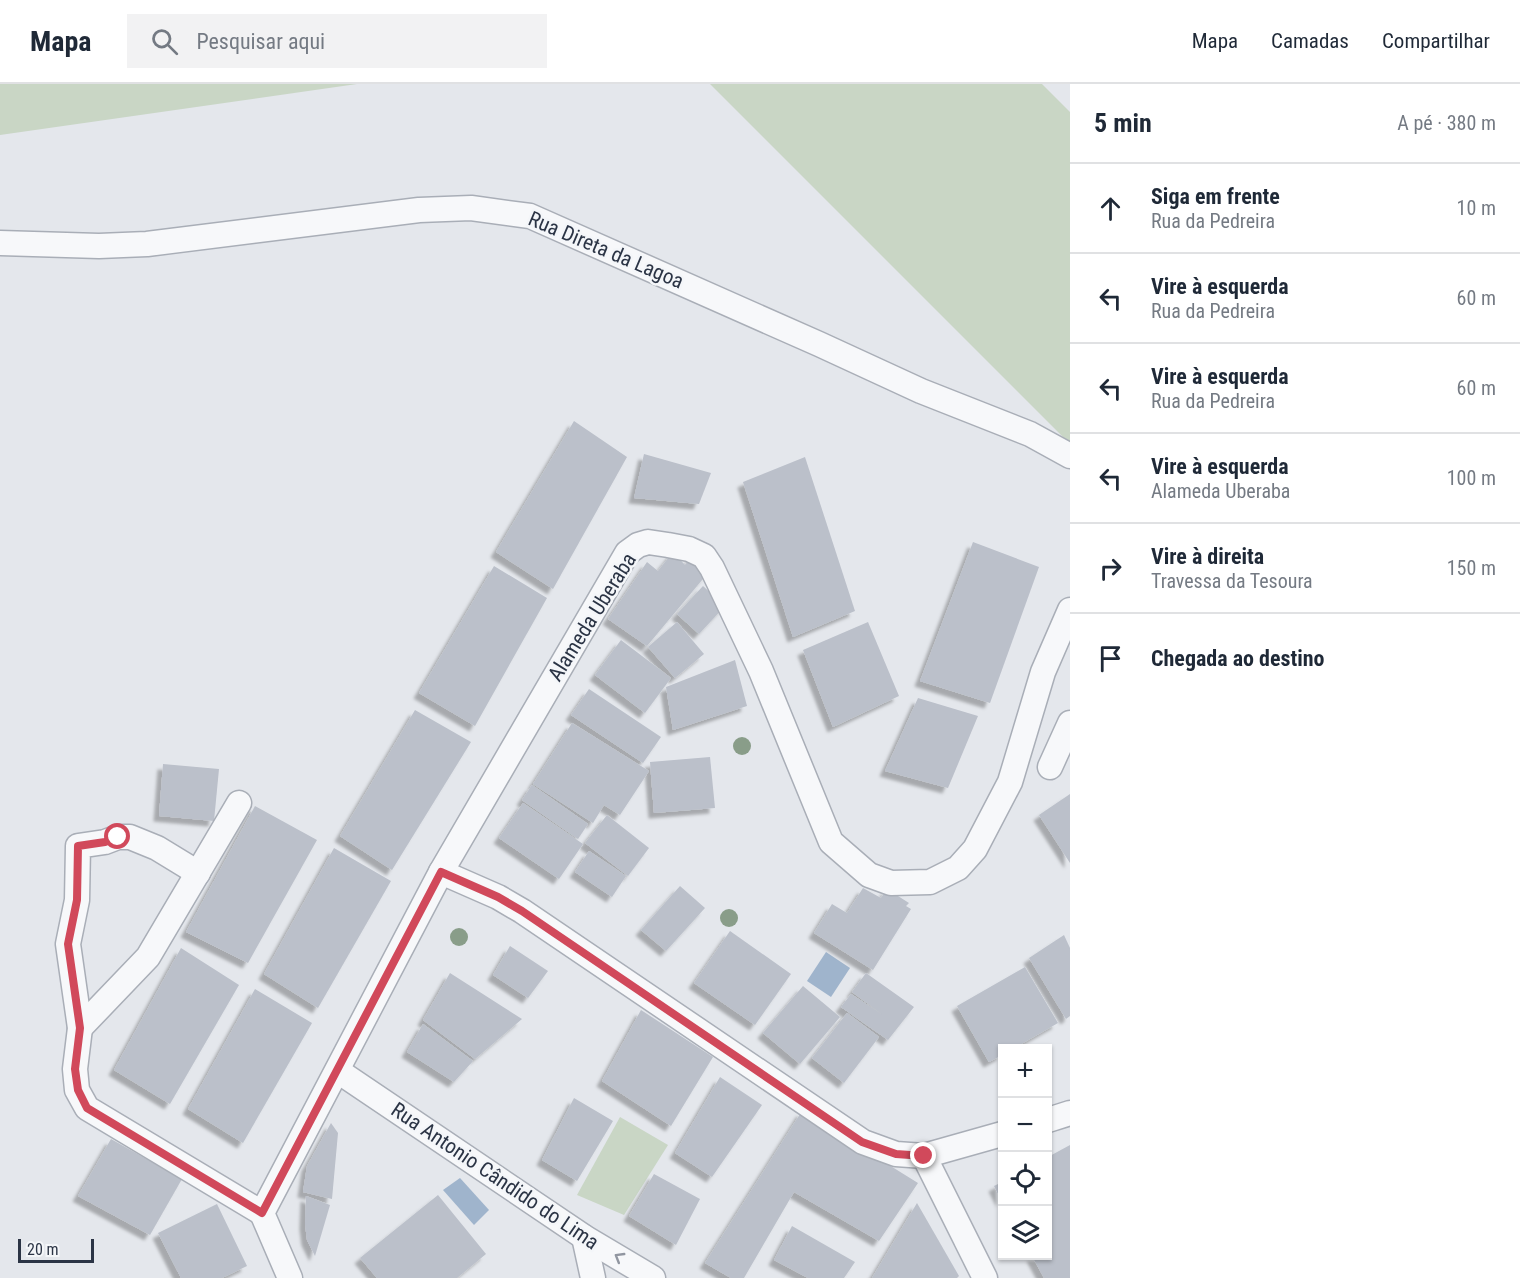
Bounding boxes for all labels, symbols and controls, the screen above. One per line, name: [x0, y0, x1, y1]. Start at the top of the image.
search box: [127, 14, 547, 68]
text: Mapa: [30, 25, 91, 58]
icon: search: [148, 25, 181, 58]
text: Pesquisar aqui: [196, 29, 325, 54]
text: Mapa: [1192, 29, 1238, 53]
text: Camadas: [1271, 29, 1349, 53]
text: Compartilhar: [1382, 29, 1490, 53]
text: 5 min: [1094, 108, 1152, 138]
text: A pé · 380 m: [1397, 111, 1496, 135]
text: Siga em frente: [1151, 184, 1280, 209]
icon: ahead: [1094, 192, 1127, 225]
text: 10 m: [1457, 196, 1496, 220]
street label: Rua Direta da Lagoa: [525, 206, 687, 294]
text: Rua da Pedreira: [1151, 209, 1275, 233]
text: Vire à esquerda: [1151, 274, 1289, 299]
icon: left: [1094, 282, 1127, 315]
text: 60 m: [1457, 286, 1496, 310]
text: Rua da Pedreira: [1151, 299, 1275, 323]
text: Vire à esquerda: [1151, 364, 1289, 389]
icon: left: [1094, 372, 1127, 405]
text: 60 m: [1457, 376, 1496, 400]
text: Rua da Pedreira: [1151, 389, 1275, 413]
text: Vire à esquerda: [1151, 454, 1289, 479]
icon: left: [1094, 462, 1127, 495]
text: 100 m: [1447, 466, 1496, 490]
text: Alameda Uberaba: [1151, 479, 1290, 503]
text: Vire à direita: [1151, 544, 1264, 569]
street label: Alameda Uberaba: [543, 549, 641, 685]
icon: right: [1094, 552, 1127, 585]
text: 150 m: [1447, 556, 1496, 580]
text: Travessa da Tesoura: [1151, 569, 1313, 593]
icon: arrive: [1094, 642, 1127, 675]
text: Chegada ao destino: [1151, 646, 1325, 671]
route start: [104, 823, 130, 849]
map controls: [998, 1044, 1052, 1260]
button: +: [998, 1044, 1052, 1098]
street label: Rua Antonio Cândido do Lima: [387, 1098, 603, 1254]
button: −: [998, 1098, 1052, 1152]
route end: [910, 1142, 936, 1168]
button: locate: [998, 1152, 1052, 1206]
button: layers: [998, 1206, 1052, 1260]
scale bar: [18, 1236, 94, 1264]
text: 20 m: [27, 1240, 59, 1259]
one-way arrow: [615, 1253, 625, 1265]

